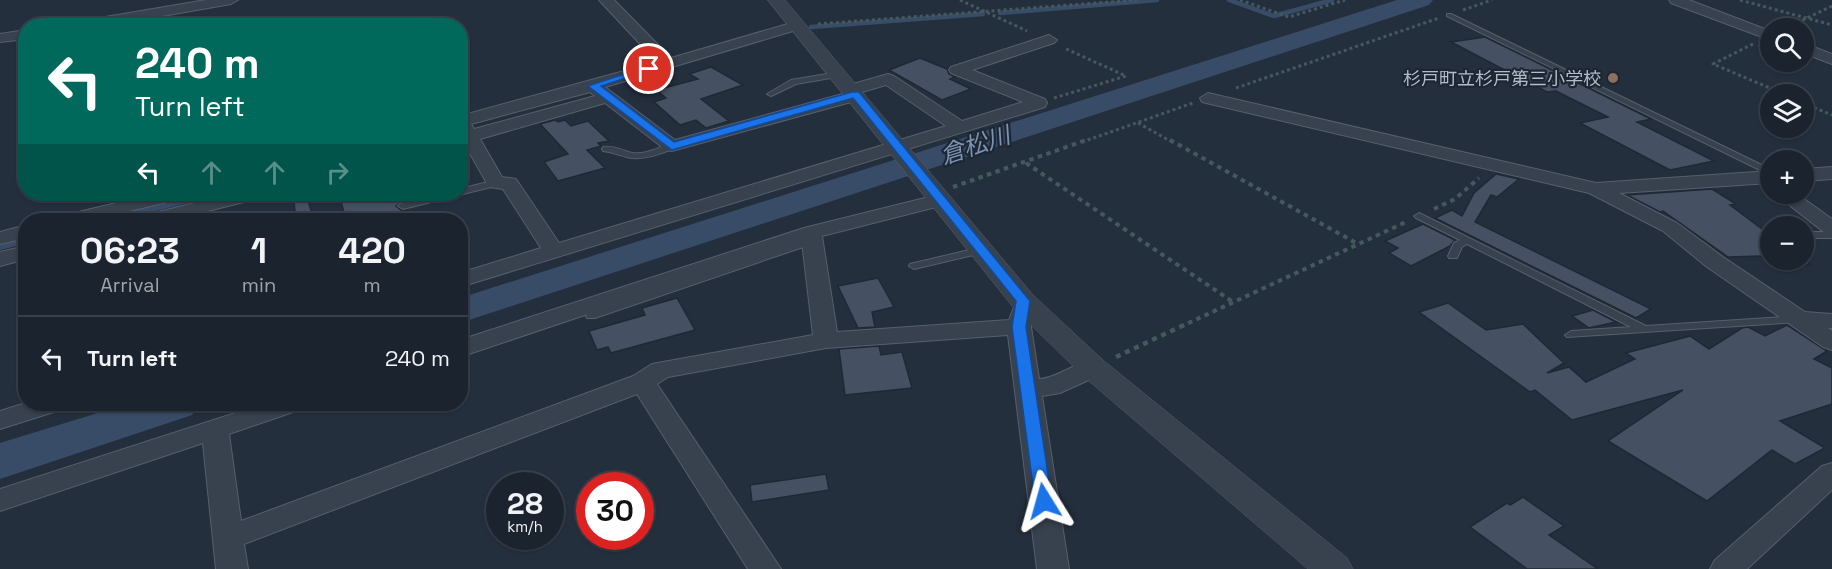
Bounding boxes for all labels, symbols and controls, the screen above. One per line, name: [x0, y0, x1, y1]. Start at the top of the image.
map controls: [1760, 18, 1814, 270]
button: search: [1760, 18, 1814, 72]
text: 240 m: [135, 37, 260, 90]
icon: left: [36, 42, 114, 120]
pin: [623, 43, 674, 94]
icon: arrive: [632, 52, 665, 85]
place label: 杉戸町立杉戸第三小学校: [1403, 67, 1601, 90]
marker: 杉戸町立杉戸第三小学校: [1606, 71, 1620, 85]
button: layers: [1760, 84, 1814, 138]
text: Turn left: [135, 89, 245, 124]
water label: 倉松川: [936, 118, 1017, 171]
button: +: [1760, 150, 1814, 204]
icon: left: [132, 156, 165, 189]
icon: ahead: [195, 156, 228, 189]
icon: ahead: [258, 156, 291, 189]
icon: right: [321, 156, 354, 189]
button: −: [1760, 216, 1814, 270]
text: 06:23: [80, 228, 180, 274]
text: 1: [251, 228, 267, 274]
text: 420: [338, 228, 406, 274]
text: Arrival: [100, 272, 160, 298]
text: min: [242, 272, 276, 298]
text: m: [363, 272, 381, 298]
icon: left: [36, 342, 69, 375]
text: Turn left: [87, 344, 177, 372]
text: 240 m: [385, 344, 450, 372]
position arrow: [1012, 469, 1076, 533]
speed limit sign: 30: [576, 472, 654, 550]
text: 28: [507, 484, 543, 523]
text: km/h: [507, 517, 543, 536]

